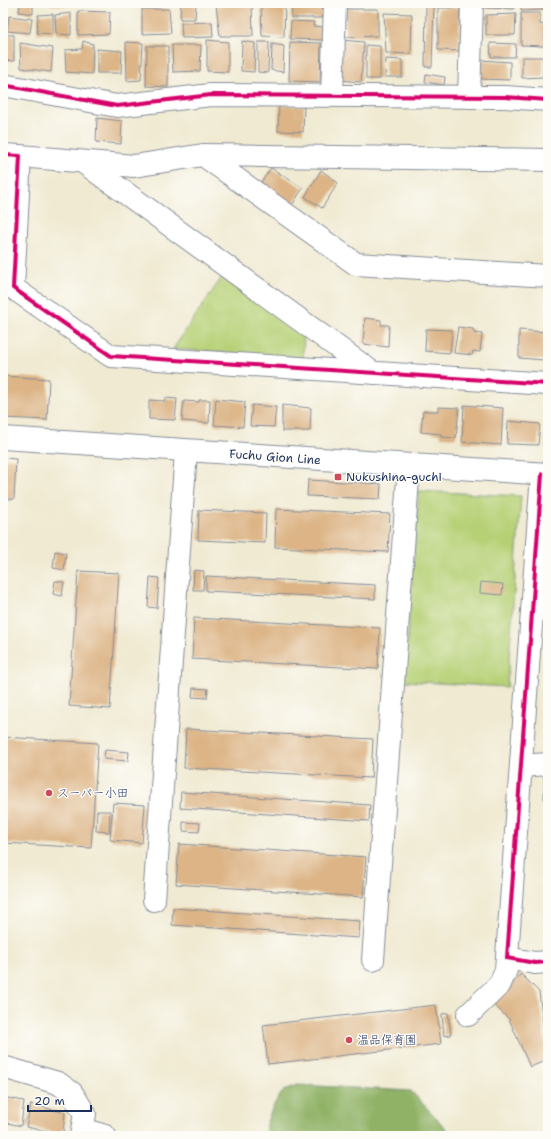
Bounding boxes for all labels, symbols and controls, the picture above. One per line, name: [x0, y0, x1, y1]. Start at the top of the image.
street label: Fuchu Gion Line: [229, 446, 322, 468]
place label: Nukushina-guchi: [346, 469, 442, 485]
marker: Nukushina-guchi: [333, 472, 343, 482]
place label: スーパー小田: [57, 785, 129, 801]
marker: スーパー小田: [44, 788, 54, 798]
place label: 温品保育園: [357, 1032, 417, 1048]
marker: 温品保育園: [344, 1035, 354, 1045]
scale bar: [28, 1087, 91, 1113]
text: 20 m: [34, 1093, 65, 1109]

